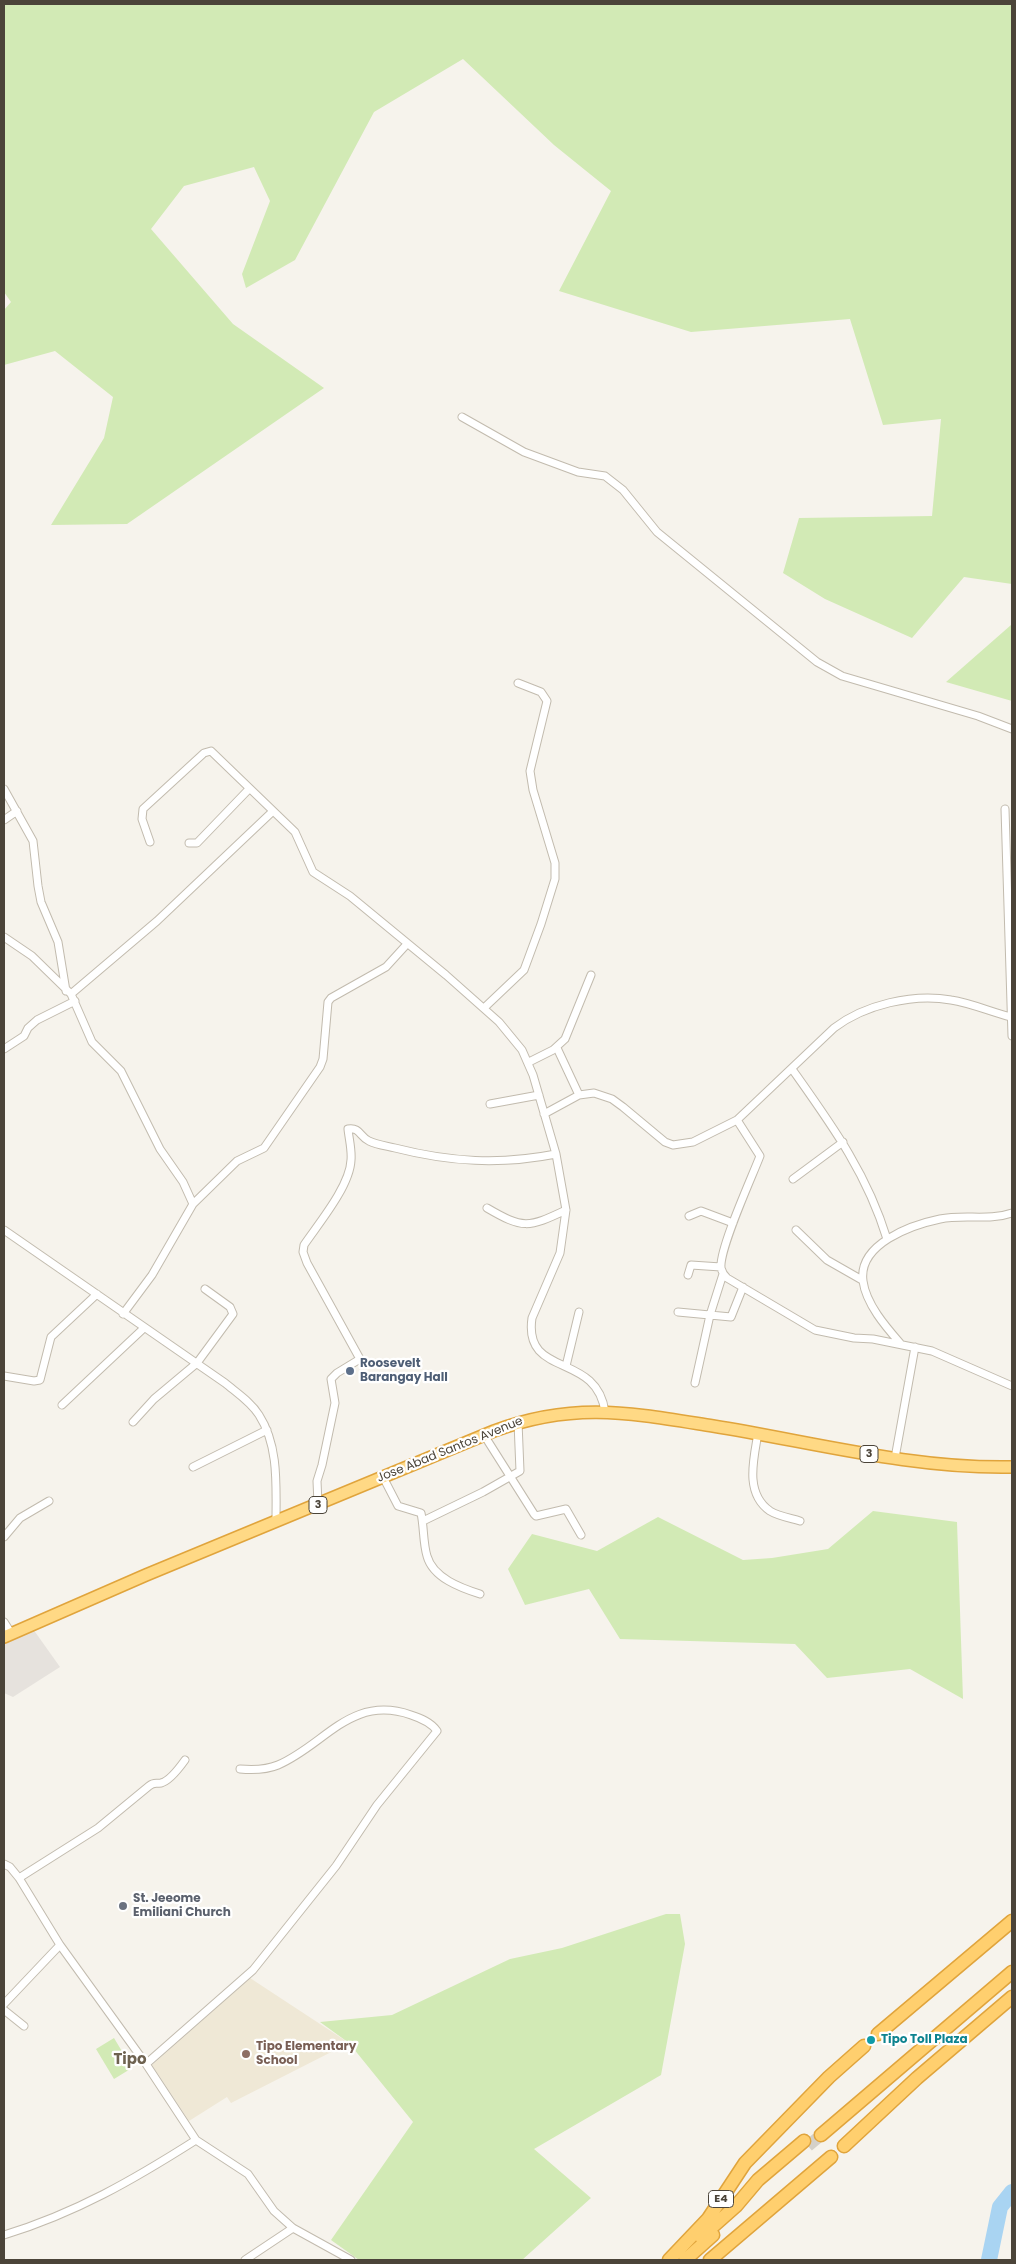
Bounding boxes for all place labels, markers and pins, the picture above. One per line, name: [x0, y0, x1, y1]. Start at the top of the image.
place label: Roosevelt Barangay Hall: [360, 1357, 448, 1385]
marker: Roosevelt Barangay Hall: [344, 1365, 356, 1377]
place label: St. Jeeome Emiliani Church: [133, 1892, 231, 1920]
marker: St. Jeeome Emiliani Church: [117, 1900, 129, 1912]
place label: Tipo Toll Plaza: [881, 2033, 968, 2047]
marker: Tipo Toll Plaza: [865, 2034, 877, 2046]
place label: Tipo Elementary School: [256, 2040, 356, 2068]
marker: Tipo Elementary School: [240, 2048, 252, 2060]

